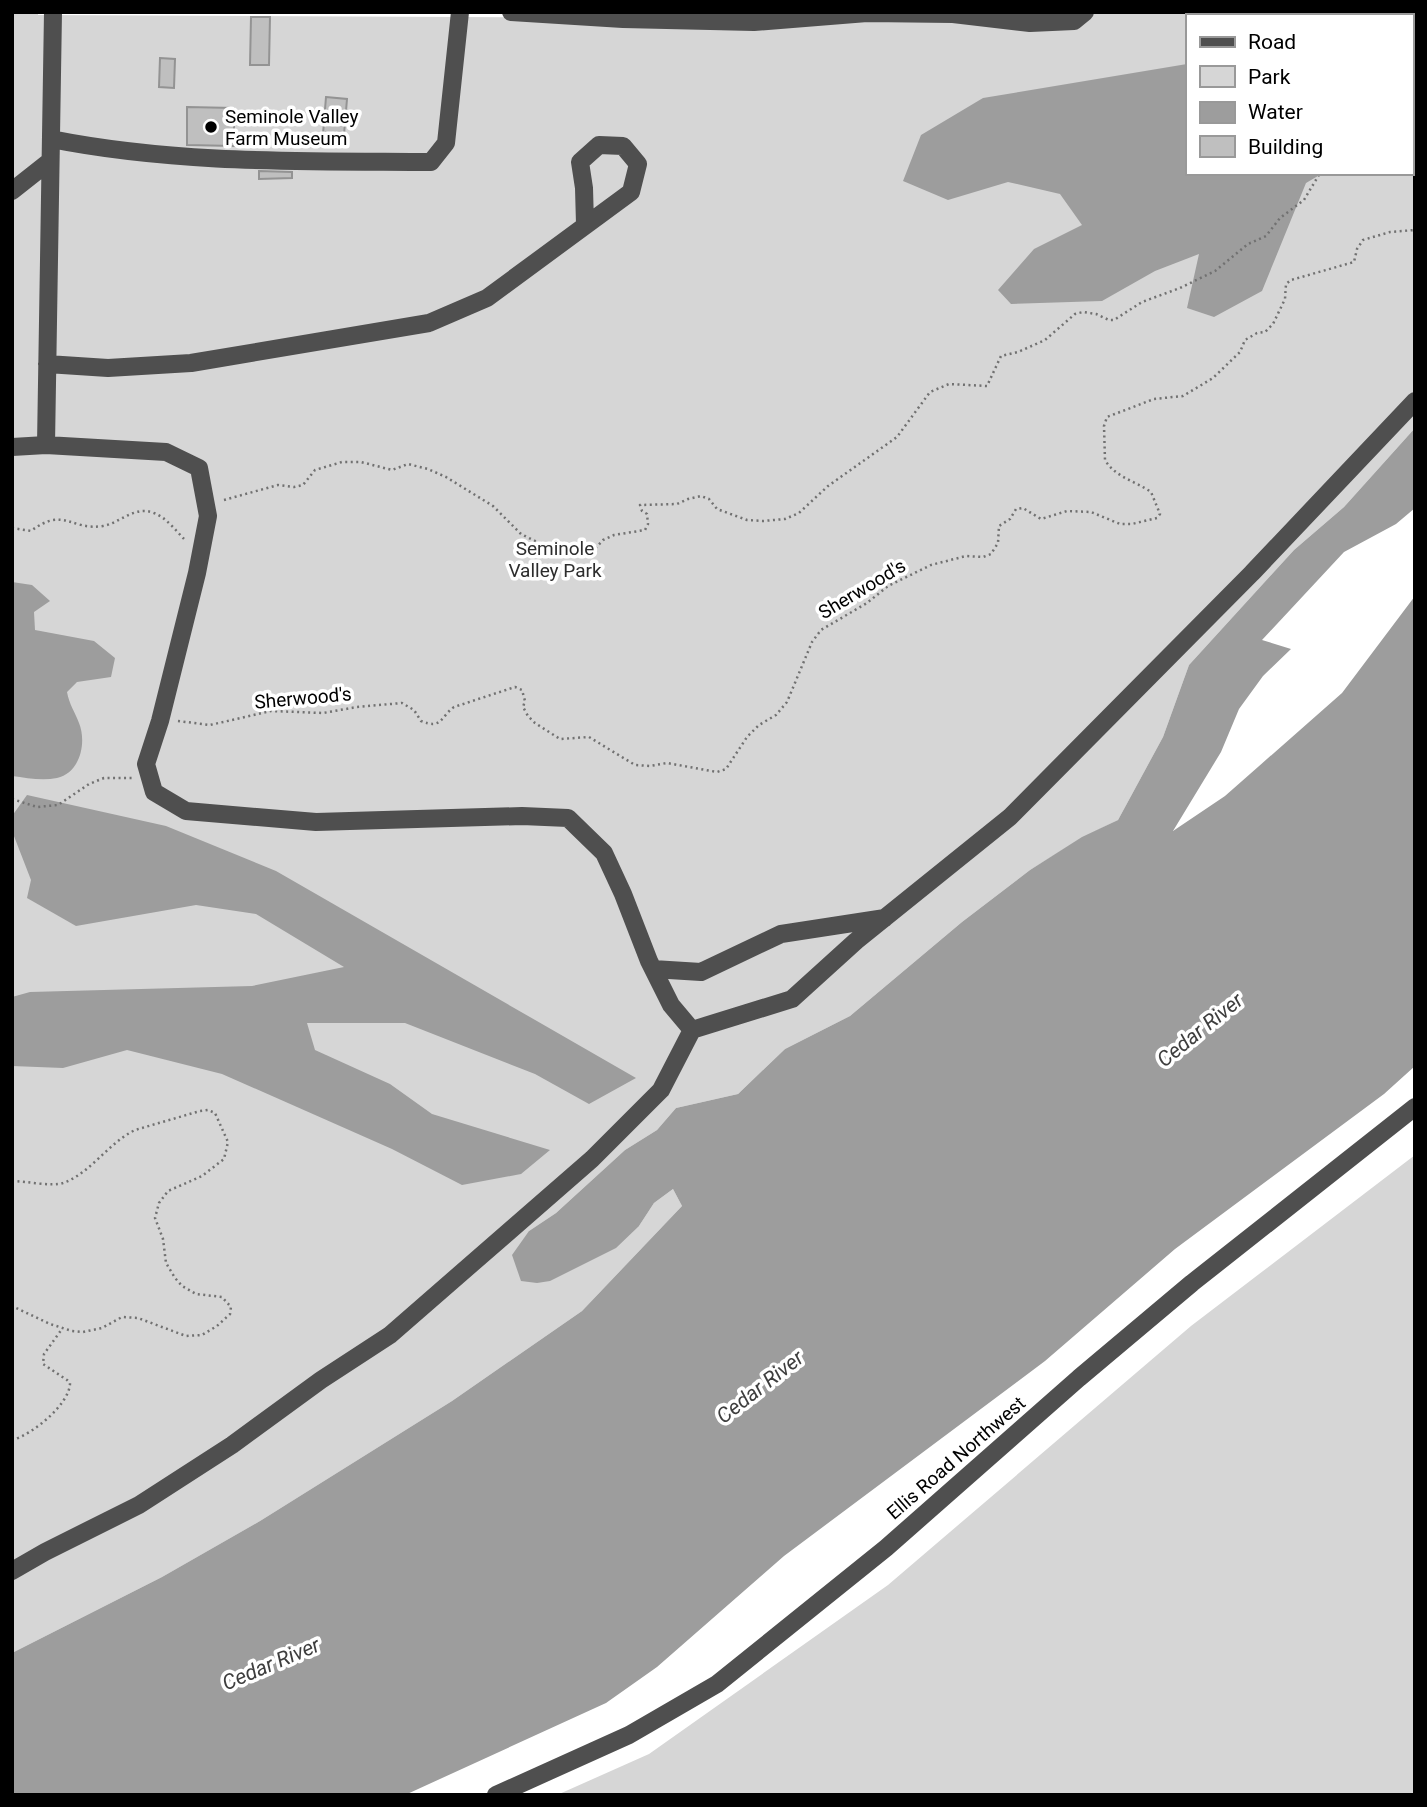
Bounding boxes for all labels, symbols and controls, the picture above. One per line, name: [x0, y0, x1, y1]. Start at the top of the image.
legend: [1186, 14, 1413, 175]
text: Road: [1248, 30, 1296, 54]
text: Park: [1248, 65, 1291, 89]
text: Water: [1248, 100, 1303, 124]
place label: Seminole Valley Farm Museum: [225, 105, 359, 150]
marker: Seminole Valley Farm Museum: [203, 119, 219, 135]
text: Building: [1248, 135, 1323, 159]
park label: Seminole Valley Park: [508, 537, 602, 582]
street label: Sherwood's: [814, 554, 910, 624]
street label: Sherwood's: [253, 682, 353, 714]
water label: Cedar River: [1152, 987, 1249, 1072]
water label: Cedar River: [712, 1345, 809, 1428]
street label: Ellis Road Northwest: [882, 1392, 1030, 1524]
water label: Cedar River: [219, 1632, 324, 1695]

